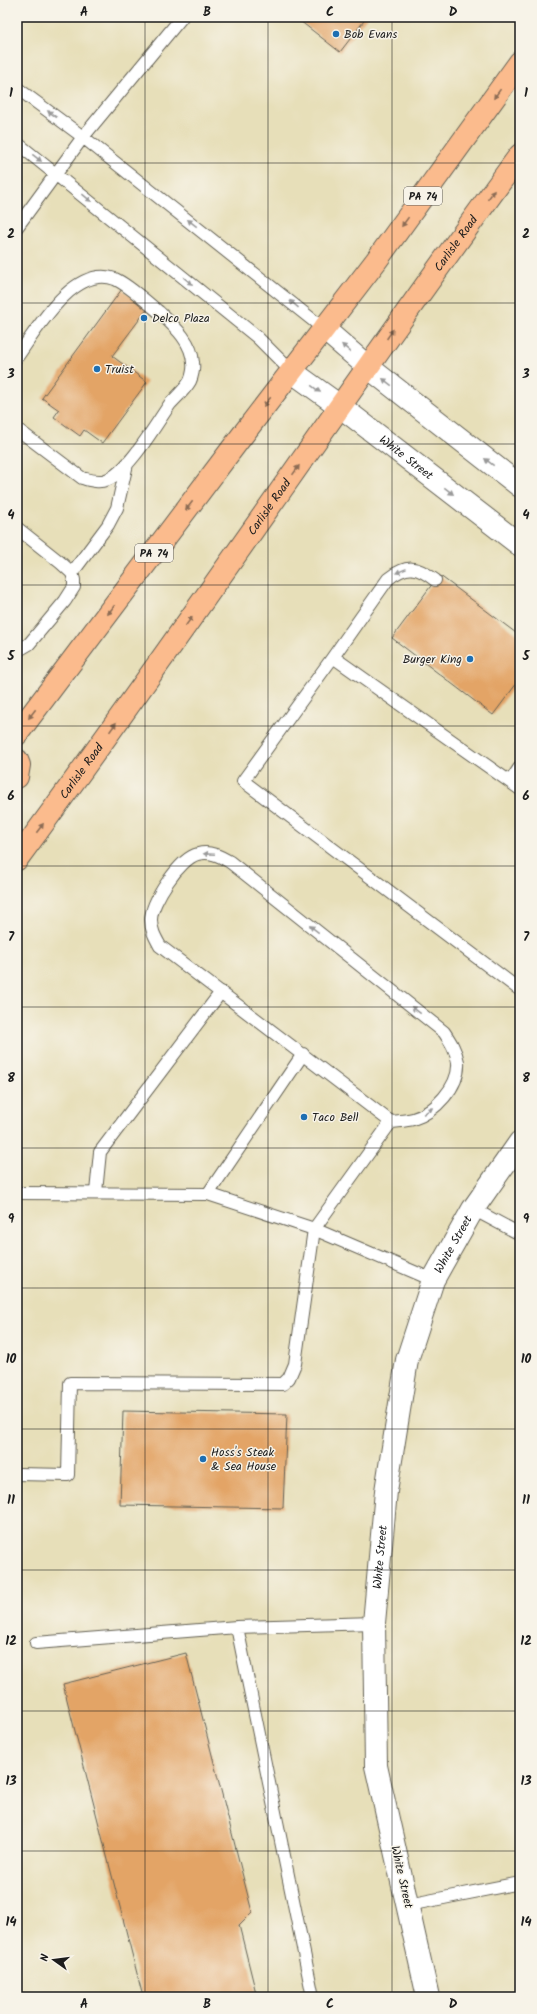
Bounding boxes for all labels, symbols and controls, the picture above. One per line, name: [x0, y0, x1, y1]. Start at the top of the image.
text: A: [80, 2, 88, 23]
text: B: [203, 2, 211, 23]
text: C: [326, 2, 334, 23]
text: D: [449, 2, 458, 23]
place label: Bob Evans: [344, 25, 397, 44]
marker: Bob Evans: [331, 29, 341, 39]
text: 1: [9, 83, 13, 104]
text: 1: [524, 83, 528, 104]
one-way arrow: [493, 88, 501, 99]
one-way arrow: [46, 110, 57, 118]
one-way arrow: [31, 154, 42, 163]
road number: PA 74: [404, 187, 442, 205]
one-way arrow: [487, 189, 495, 200]
one-way arrow: [82, 194, 92, 203]
street label: Carlisle Road: [430, 211, 484, 276]
one-way arrow: [401, 217, 409, 227]
one-way arrow: [187, 219, 198, 228]
text: 2: [7, 224, 15, 245]
text: 2: [522, 224, 530, 245]
one-way arrow: [182, 276, 193, 285]
one-way arrow: [289, 299, 299, 308]
place label: Delco Plaza: [152, 309, 210, 328]
marker: Delco Plaza: [139, 313, 149, 323]
one-way arrow: [386, 329, 394, 340]
one-way arrow: [341, 343, 351, 352]
place label: Truist: [105, 360, 134, 379]
text: 3: [6, 364, 15, 385]
marker: Truist: [92, 364, 102, 374]
text: 3: [521, 364, 530, 385]
one-way arrow: [382, 377, 393, 386]
one-way arrow: [311, 385, 321, 393]
one-way arrow: [263, 397, 271, 408]
street label: White Street: [375, 431, 437, 485]
one-way arrow: [484, 458, 495, 466]
one-way arrow: [292, 464, 300, 475]
street label: Carlisle Road: [243, 474, 297, 539]
one-way arrow: [444, 486, 455, 495]
one-way arrow: [184, 500, 193, 511]
text: 4: [7, 505, 15, 526]
text: 4: [522, 505, 530, 526]
road number: PA 74: [135, 544, 173, 562]
one-way arrow: [395, 568, 406, 574]
one-way arrow: [106, 604, 115, 615]
one-way arrow: [185, 616, 193, 627]
text: 5: [7, 646, 16, 667]
text: 5: [522, 646, 531, 667]
place label: Burger King: [403, 650, 462, 669]
marker: Burger King: [465, 654, 475, 664]
one-way arrow: [28, 708, 37, 719]
one-way arrow: [109, 722, 118, 733]
street label: Carlisle Road: [55, 739, 109, 803]
text: 6: [7, 786, 15, 807]
text: 6: [522, 786, 530, 807]
one-way arrow: [36, 823, 44, 833]
one-way arrow: [203, 851, 216, 857]
one-way arrow: [309, 924, 320, 933]
text: 7: [8, 927, 15, 948]
text: 7: [523, 927, 530, 948]
one-way arrow: [410, 1005, 421, 1014]
text: 8: [7, 1068, 15, 1089]
text: 8: [522, 1068, 530, 1089]
place label: Taco Bell: [312, 1108, 359, 1127]
one-way arrow: [422, 1108, 433, 1115]
marker: Taco Bell: [299, 1112, 309, 1122]
text: 9: [8, 1209, 15, 1230]
text: 9: [523, 1209, 530, 1230]
street label: White Street: [430, 1212, 478, 1277]
text: 10: [6, 1349, 17, 1370]
text: 10: [521, 1349, 532, 1370]
place label: Hoss's Steak & Sea House: [211, 1443, 277, 1476]
marker: Hoss's Steak & Sea House: [198, 1454, 208, 1464]
text: 11: [7, 1490, 15, 1511]
text: 11: [522, 1490, 530, 1511]
street label: White Street: [368, 1524, 393, 1590]
text: 12: [5, 1631, 17, 1652]
text: 12: [520, 1631, 532, 1652]
text: 13: [5, 1771, 17, 1792]
text: 13: [520, 1771, 532, 1792]
street label: White Street: [385, 1844, 418, 1911]
text: 14: [5, 1912, 17, 1933]
text: 14: [520, 1912, 532, 1933]
north arrow: [34, 1940, 74, 1980]
text: N: [36, 1952, 55, 1963]
text: A: [80, 1994, 88, 2014]
text: B: [203, 1994, 211, 2014]
text: C: [326, 1994, 334, 2014]
text: D: [449, 1994, 458, 2014]

